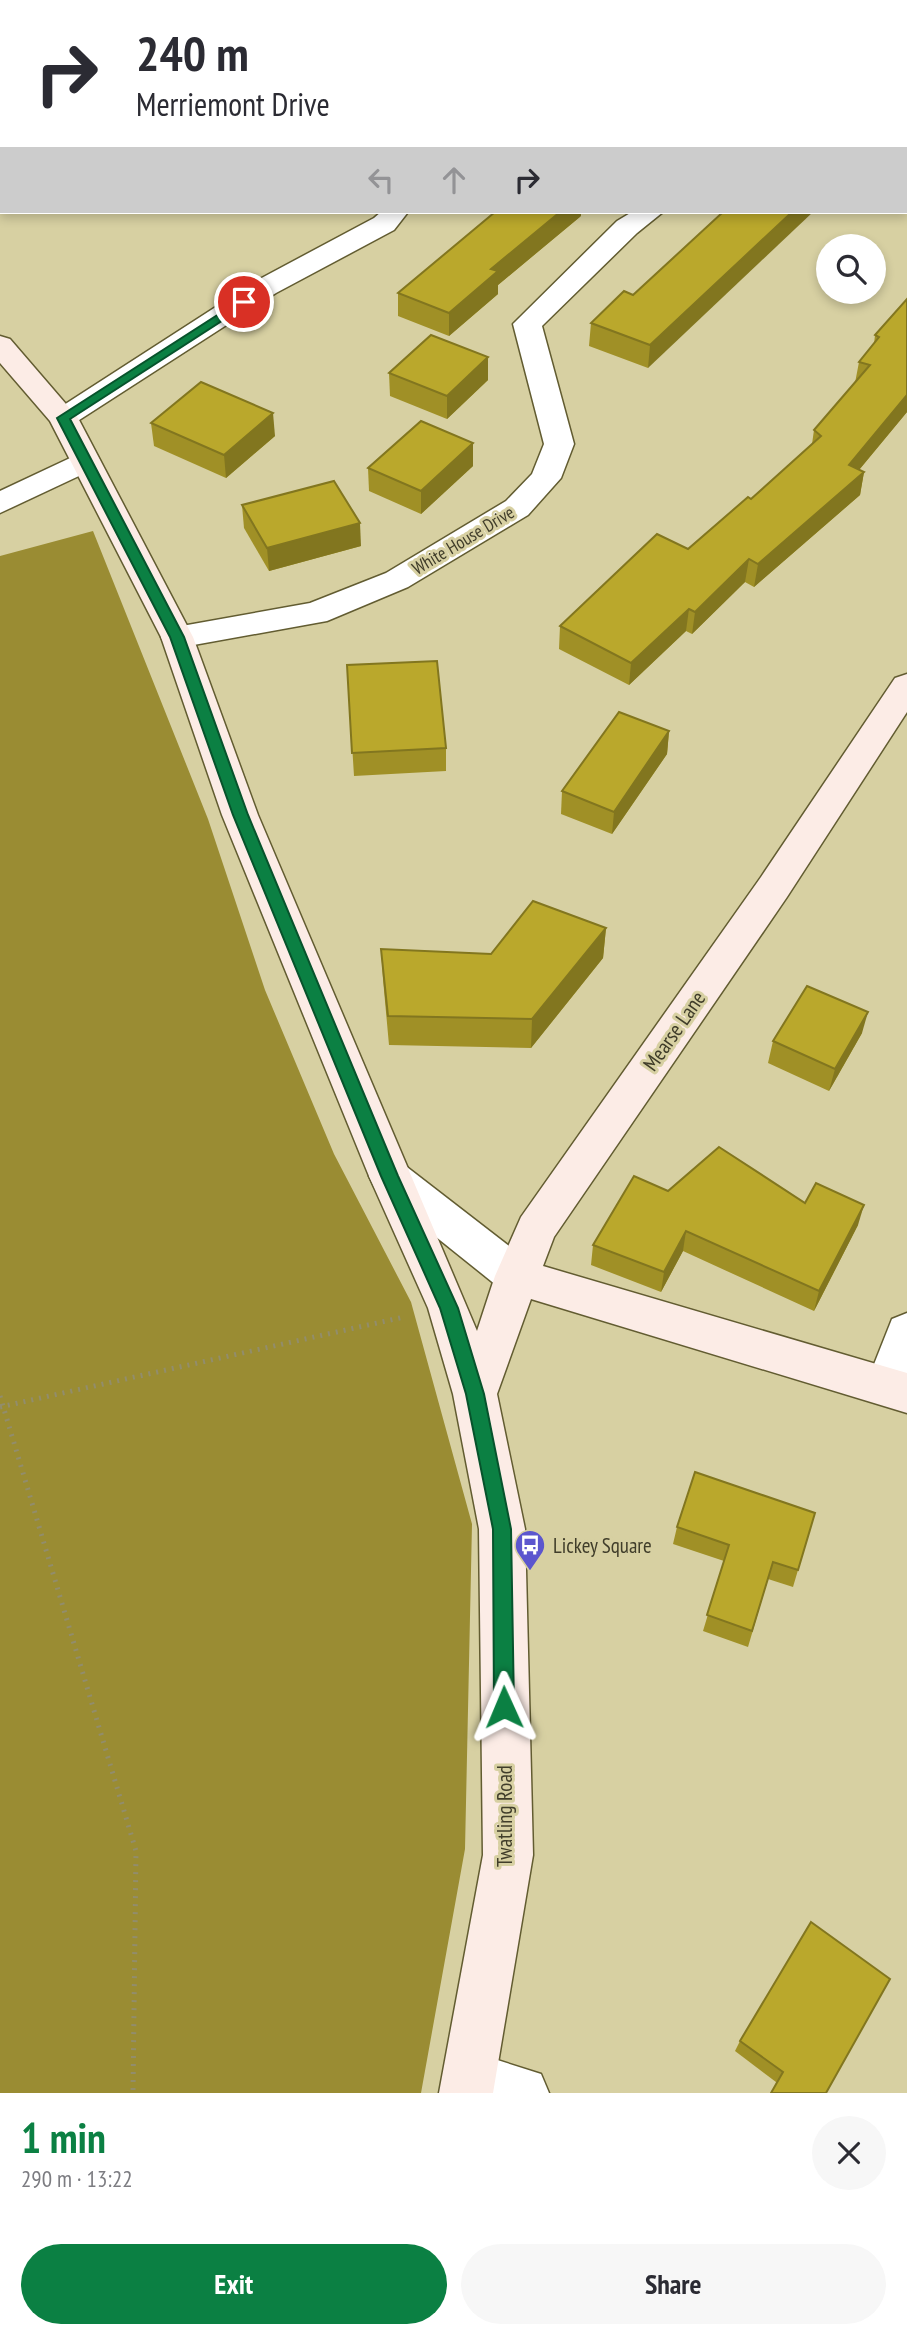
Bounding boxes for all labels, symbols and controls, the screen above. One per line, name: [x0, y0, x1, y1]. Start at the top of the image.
text: 240 m: [136, 21, 249, 85]
icon: right: [21, 28, 112, 119]
text: Merriemont Drive: [136, 83, 330, 125]
icon: left: [362, 161, 400, 199]
icon: ahead: [435, 161, 473, 199]
icon: right: [508, 161, 546, 199]
map controls: [816, 234, 886, 304]
button: search: [816, 234, 886, 304]
pin: [214, 272, 274, 332]
icon: arrive: [225, 283, 263, 321]
street label: White House Drive: [408, 500, 518, 580]
street label: Mearse Lane: [637, 986, 711, 1076]
bus stop icon: Lickey Square: [513, 1528, 547, 1572]
place label: Lickey Square: [553, 1532, 652, 1559]
position arrow: [467, 1670, 541, 1744]
street label: Twatling Road: [491, 1765, 518, 1867]
text: 1 min: [21, 2110, 106, 2165]
button: close: [812, 2116, 886, 2190]
text: 290 m · 13:22: [21, 2164, 133, 2193]
button: Exit: [21, 2244, 447, 2324]
button: Share: [461, 2244, 886, 2324]

